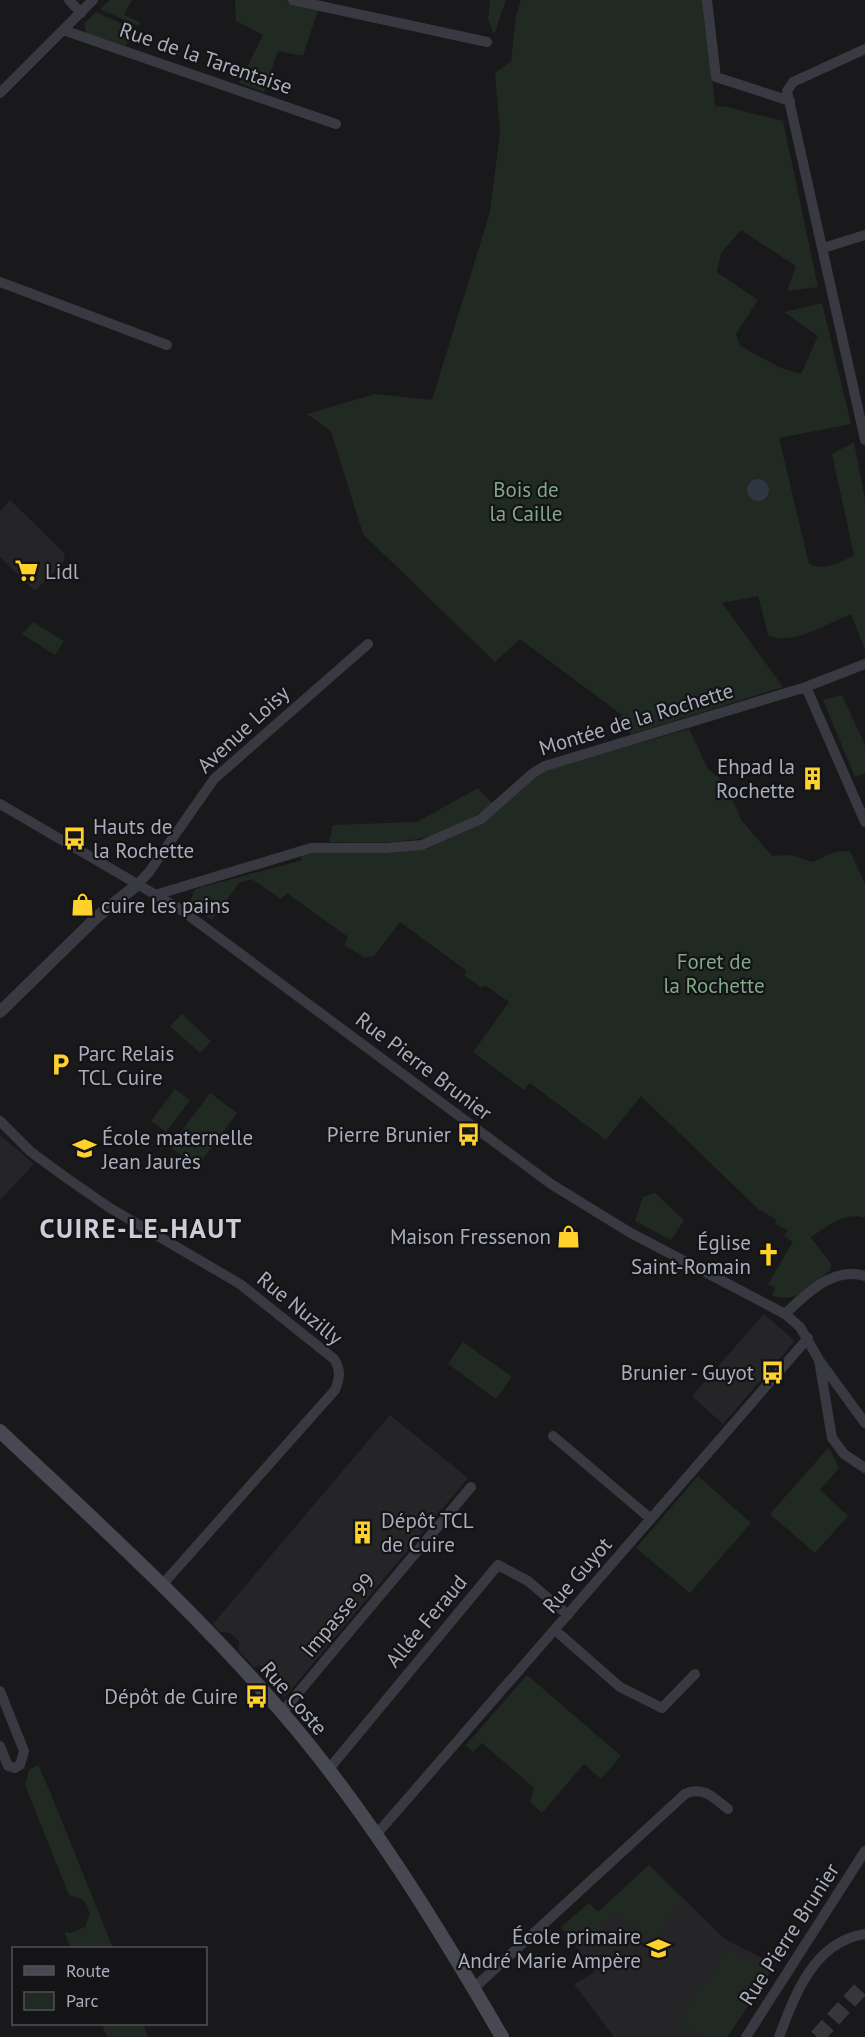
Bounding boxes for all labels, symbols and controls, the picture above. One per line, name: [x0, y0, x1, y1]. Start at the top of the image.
street label: Rue de la Tarentaise: [116, 16, 296, 100]
park label: Bois de la Caille: [490, 476, 562, 527]
supermarket icon: Lidl: [14, 558, 40, 584]
place label: Lidl: [45, 558, 79, 585]
street label: Montée de la Rochette: [536, 677, 736, 761]
street label: Avenue Loisy: [191, 679, 295, 779]
place label: Ehpad la Rochette: [716, 753, 795, 804]
building icon: Ehpad la Rochette: [800, 765, 826, 791]
place label: Hauts de la Rochette: [93, 813, 194, 864]
bus stop icon: Hauts de la Rochette: [62, 825, 88, 851]
shop icon: cuire les pains: [70, 892, 96, 918]
place label: cuire les pains: [101, 892, 230, 919]
park label: Foret de la Rochette: [663, 948, 765, 999]
street label: Rue Pierre Brunier: [350, 1006, 498, 1126]
place label: Parc Relais TCL Cuire: [78, 1040, 174, 1091]
parking icon: Parc Relais TCL Cuire: [47, 1052, 73, 1078]
place label: Pierre Brunier: [327, 1121, 451, 1148]
bus stop icon: Pierre Brunier: [456, 1121, 482, 1147]
place label: École maternelle Jean Jaurès: [101, 1124, 253, 1175]
school or university icon: École maternelle Jean Jaurès: [71, 1136, 97, 1162]
district label: CUIRE-LE-HAUT: [39, 1211, 243, 1245]
place label: Maison Fressenon: [390, 1223, 551, 1250]
shop icon: Maison Fressenon: [556, 1223, 582, 1249]
place label: Église Saint-Romain: [631, 1229, 751, 1280]
church icon: Église Saint-Romain: [756, 1241, 782, 1267]
street label: Rue Nuzilly: [252, 1265, 348, 1351]
place label: Brunier - Guyot: [621, 1359, 754, 1386]
bus stop icon: Brunier - Guyot: [759, 1359, 785, 1385]
place label: Dépôt TCL de Cuire: [381, 1507, 474, 1558]
building icon: Dépôt TCL de Cuire: [350, 1519, 376, 1545]
street label: Rue Guyot: [537, 1531, 617, 1619]
street label: Impasse 99: [295, 1567, 381, 1663]
street label: Allée Feraud: [379, 1569, 473, 1673]
street label: Rue Coste: [255, 1656, 333, 1740]
place label: Dépôt de Cuire: [104, 1683, 238, 1710]
bus stop icon: Dépôt de Cuire: [243, 1683, 269, 1709]
street label: Rue Pierre Brunier: [733, 1858, 845, 2010]
place label: École primaire André Marie Ampère: [458, 1923, 641, 1974]
school or university icon: École primaire André Marie Ampère: [646, 1935, 672, 1961]
legend: [12, 1947, 207, 2025]
text: Route: [66, 1959, 110, 1982]
text: Parc: [66, 1989, 99, 2012]

